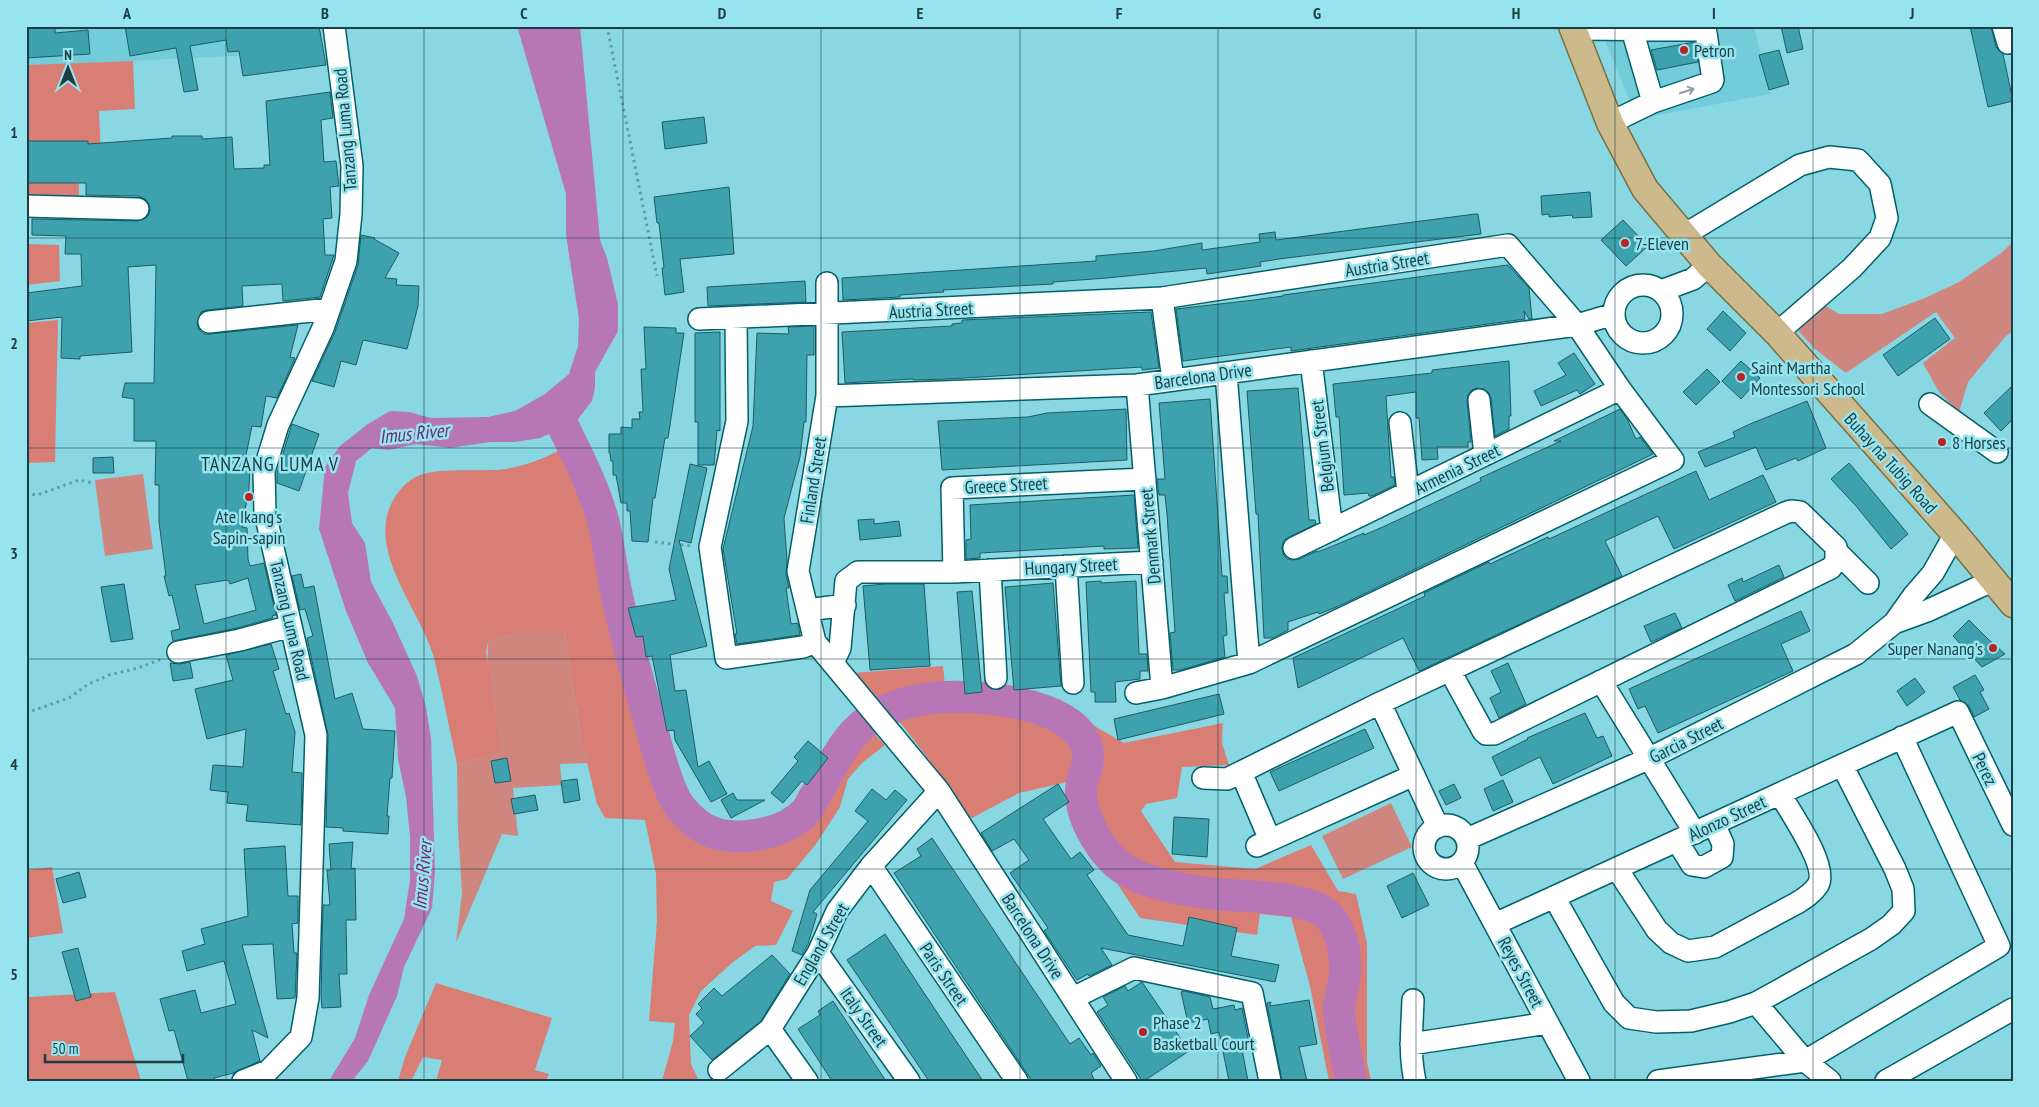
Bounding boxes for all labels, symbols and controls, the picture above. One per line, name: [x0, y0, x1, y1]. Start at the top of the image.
text: A: [122, 3, 132, 23]
text: B: [321, 3, 329, 23]
text: C: [520, 3, 528, 23]
text: D: [718, 3, 727, 23]
text: E: [917, 3, 924, 23]
text: F: [1116, 3, 1123, 23]
text: G: [1313, 3, 1321, 23]
text: H: [1512, 3, 1520, 23]
text: I: [1712, 3, 1716, 23]
text: J: [1909, 3, 1914, 23]
place label: Petron: [1694, 39, 1735, 62]
north arrow: [42, 42, 92, 92]
marker: Petron: [1678, 44, 1690, 56]
text: N: [64, 46, 72, 64]
street label: Tanzang Luma Road: [328, 68, 362, 192]
one-way arrow: [1679, 85, 1695, 95]
text: 1: [10, 122, 18, 142]
place label: 7-Eleven: [1635, 232, 1689, 255]
marker: 7-Eleven: [1619, 237, 1631, 249]
street label: Austria Street: [1343, 246, 1431, 282]
street label: Austria Street: [888, 296, 974, 324]
text: 2: [10, 333, 18, 353]
place label: Saint Martha Montessori School: [1751, 356, 1866, 400]
street label: Barcelona Drive: [1153, 358, 1253, 394]
marker: Saint Martha Montessori School: [1735, 371, 1747, 383]
street label: Belgium Street: [1305, 399, 1339, 493]
street label: Buhay na Tubig Road: [1840, 408, 1942, 518]
water label: Imus River: [378, 417, 452, 449]
place label: 8 Horses: [1952, 431, 2006, 454]
street label: Finland Street: [795, 435, 831, 525]
marker: 8 Horses: [1936, 436, 1948, 448]
street label: Armenia Street: [1410, 438, 1504, 500]
district label: TANZANG LUMA V: [201, 451, 339, 477]
street label: Greece Street: [964, 471, 1048, 499]
street label: Denmark Street: [1134, 487, 1166, 585]
marker: Ate Ikang's Sapin-sapin: [243, 491, 255, 503]
place label: Ate Ikang's Sapin-sapin: [213, 505, 285, 549]
text: 3: [10, 543, 18, 563]
street label: Hungary Street: [1024, 552, 1118, 580]
street label: Tanzang Luma Road: [265, 557, 315, 683]
place label: Super Nanang's: [1887, 637, 1983, 660]
marker: Super Nanang's: [1987, 642, 1999, 654]
street label: Garcia Street: [1645, 712, 1727, 768]
street label: Perez: [1967, 749, 2003, 789]
text: 4: [10, 754, 18, 774]
street label: Alonzo Street: [1684, 790, 1770, 846]
water label: Imus River: [407, 837, 437, 911]
street label: Barcelona Drive: [997, 889, 1069, 983]
street label: England Street: [788, 899, 854, 989]
street label: Reyes Street: [1493, 933, 1549, 1011]
street label: Paris Street: [915, 938, 973, 1010]
text: 5: [10, 964, 18, 984]
street label: Italy Street: [835, 983, 893, 1051]
place label: Phase 2 Basketball Court: [1153, 1011, 1255, 1055]
marker: Phase 2 Basketball Court: [1137, 1026, 1149, 1038]
scale bar: [45, 1032, 182, 1064]
text: 50 m: [52, 1039, 78, 1058]

